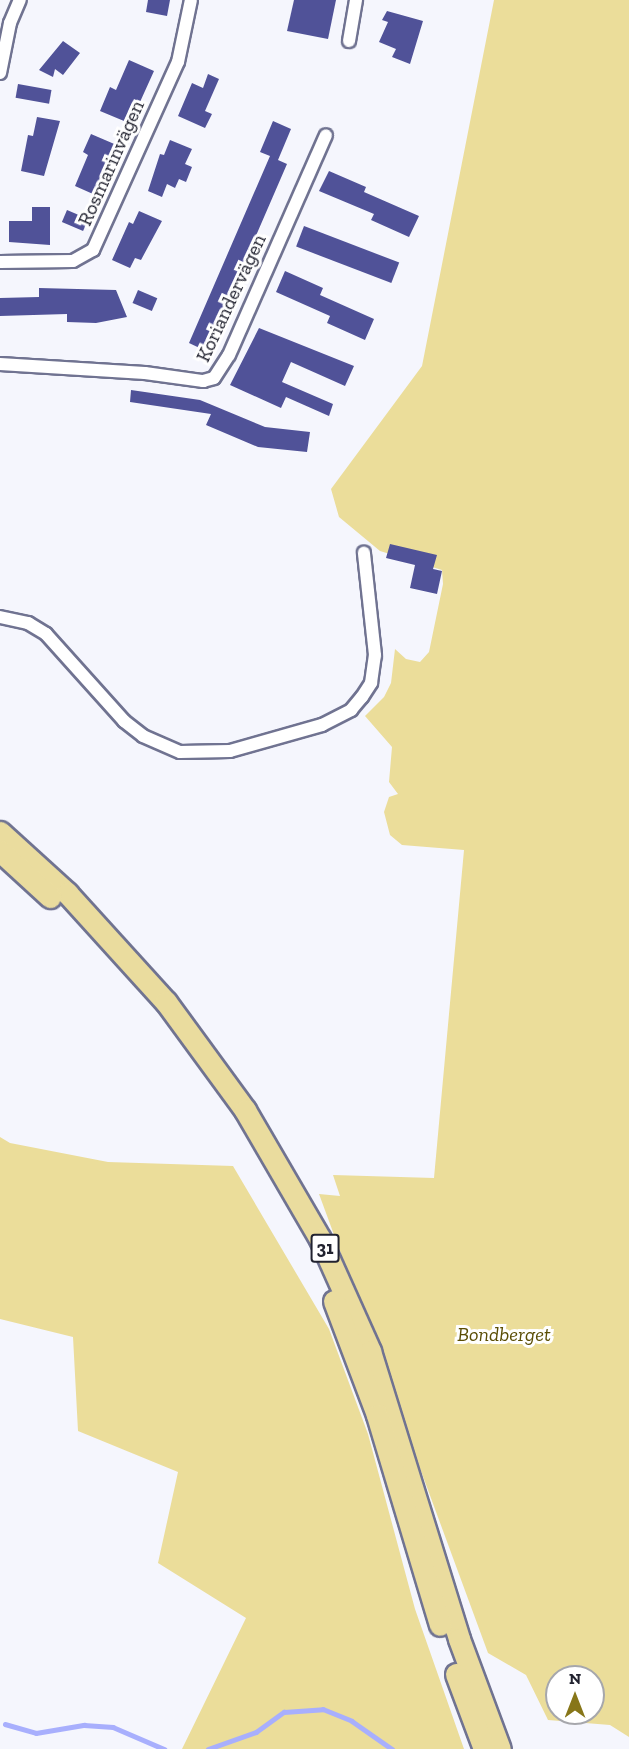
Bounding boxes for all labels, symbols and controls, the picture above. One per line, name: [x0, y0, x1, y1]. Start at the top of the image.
street label: Rosmarinvägen: [73, 97, 149, 229]
street label: Koriandervägen: [191, 230, 271, 366]
road number: 31: [310, 1233, 340, 1263]
park label: Bondberget: [457, 1322, 551, 1346]
north arrow: [545, 1665, 605, 1725]
text: N: [569, 1669, 581, 1688]

